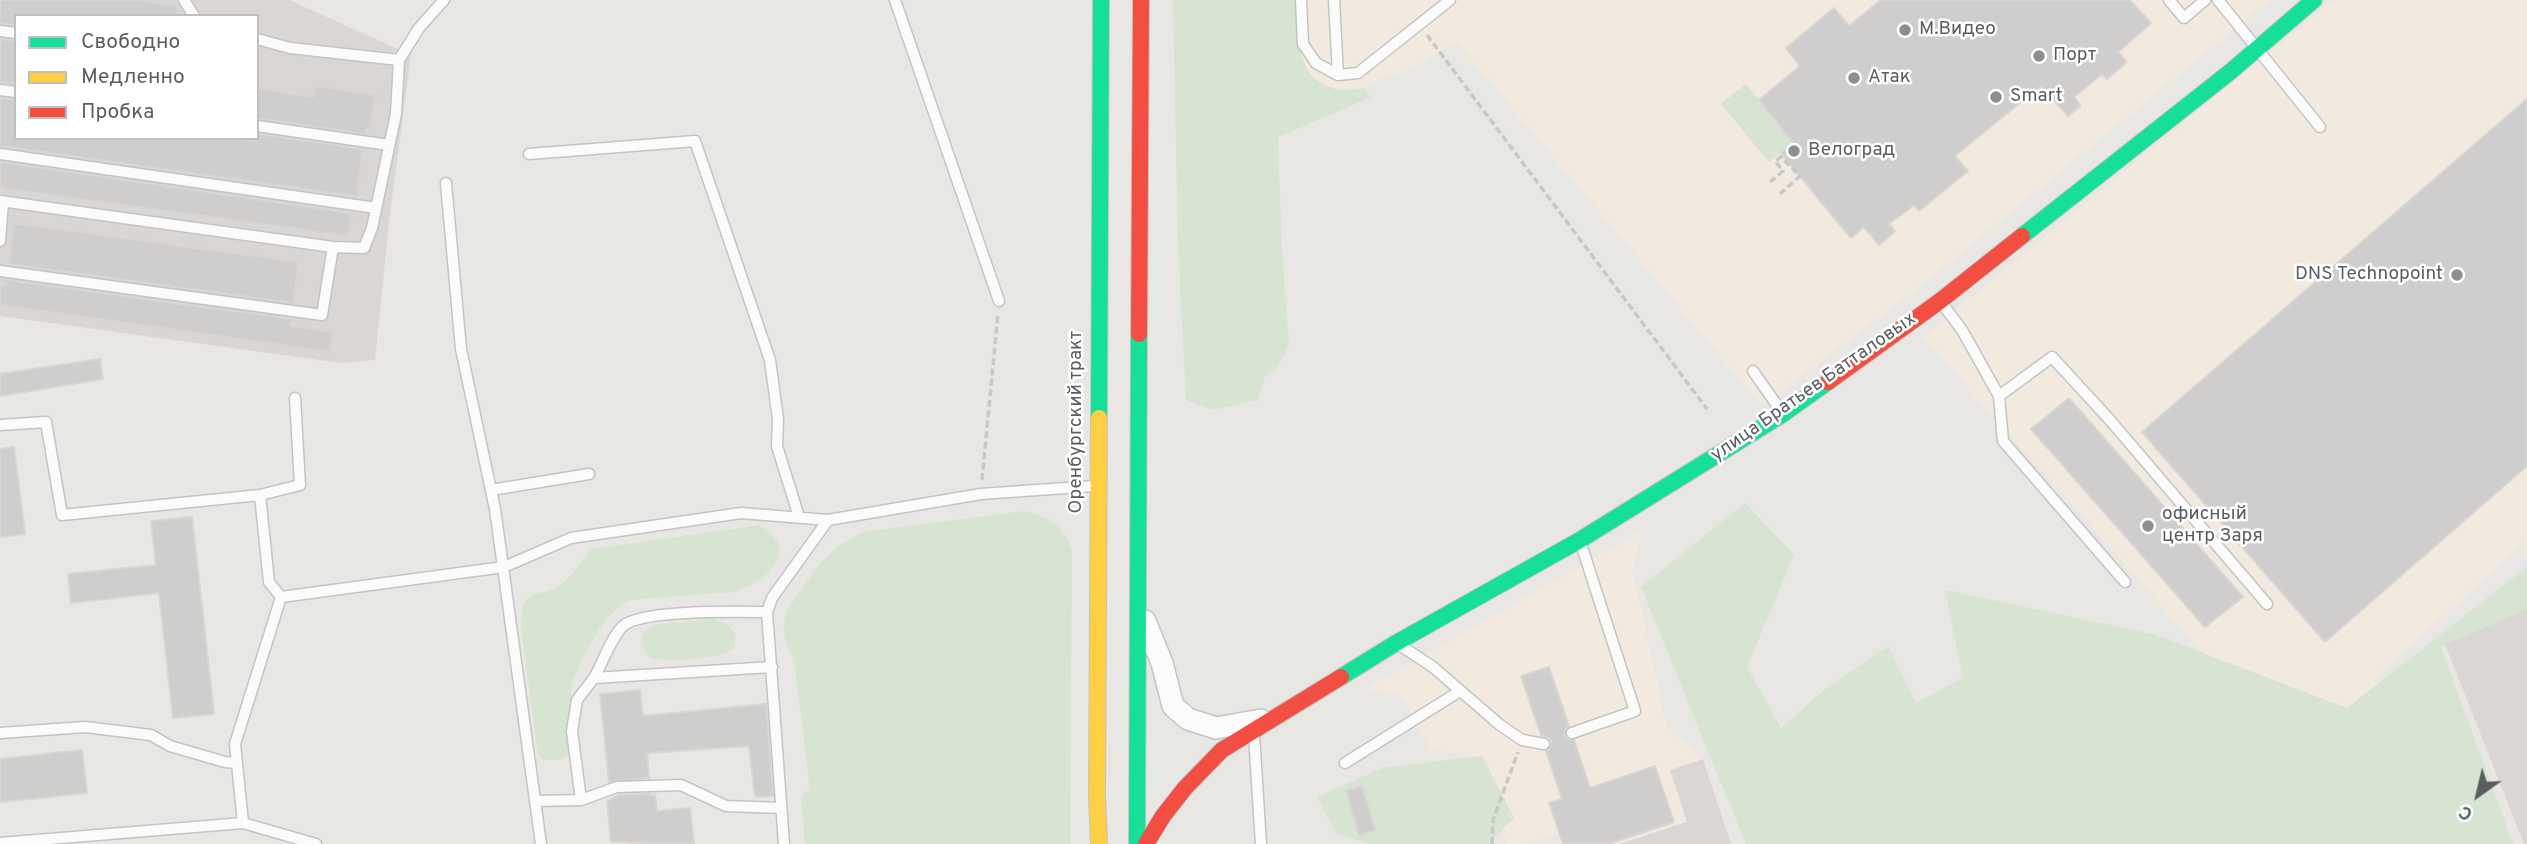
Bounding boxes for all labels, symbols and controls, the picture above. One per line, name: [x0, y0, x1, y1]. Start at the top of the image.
legend: [14, 14, 259, 140]
place label: М.Видео: [1919, 19, 1996, 41]
marker: М.Видео: [1897, 22, 1913, 38]
text: Свободно: [81, 29, 180, 56]
place label: Порт: [2053, 45, 2096, 67]
marker: Порт: [2031, 48, 2047, 64]
text: Медленно: [81, 64, 185, 91]
place label: Атак: [1868, 67, 1911, 89]
marker: Атак: [1846, 70, 1862, 86]
place label: Smart: [2010, 86, 2063, 108]
marker: Smart: [1988, 89, 2004, 105]
text: Пробка: [81, 99, 154, 126]
place label: Велоград: [1808, 140, 1895, 162]
marker: Велоград: [1786, 143, 1802, 159]
place label: DNS Technopoint: [2295, 264, 2443, 286]
marker: DNS Technopoint: [2449, 267, 2465, 283]
street label: улица Братьев Батталовых: [1707, 308, 1921, 468]
street label: Оренбургский тракт: [1066, 331, 1088, 513]
place label: офисный центр Заря: [2162, 504, 2263, 548]
marker: офисный центр Заря: [2140, 518, 2156, 534]
north arrow: [2443, 760, 2513, 830]
text: С: [2455, 799, 2478, 826]

